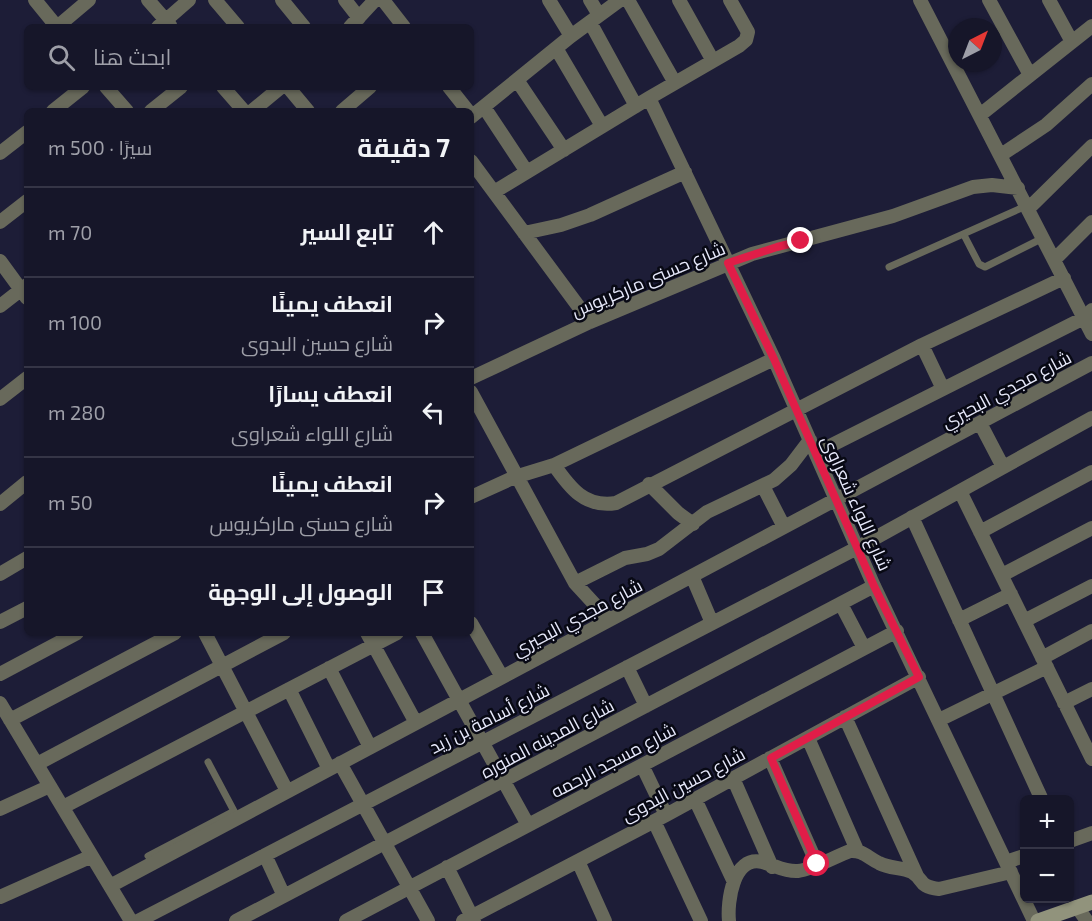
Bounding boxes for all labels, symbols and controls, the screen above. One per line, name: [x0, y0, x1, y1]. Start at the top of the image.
north arrow: [948, 18, 1002, 72]
search box: [24, 24, 474, 90]
icon: search: [45, 41, 78, 74]
text: ابحث هنا: [93, 43, 171, 69]
text: 7 دقيقة: [357, 131, 450, 162]
text: سيرًا · 500 m: [48, 135, 152, 159]
icon: ahead: [417, 216, 450, 249]
text: تابع السير: [301, 218, 393, 244]
text: 70 m: [48, 220, 92, 244]
route end: [787, 227, 813, 253]
street label: شارع حسنى ماركريوس: [568, 237, 729, 323]
text: انعطف يمينًا: [271, 290, 393, 316]
icon: right: [417, 306, 450, 339]
text: 100 m: [48, 310, 102, 334]
text: شارع حسين البدوى: [241, 331, 393, 355]
street label: شارع مجدي البحيري: [937, 346, 1077, 436]
text: انعطف يسارًا: [268, 380, 393, 406]
icon: left: [417, 396, 450, 429]
text: 280 m: [48, 400, 105, 424]
text: شارع اللواء شعراوى: [231, 421, 393, 445]
street label: شارع اللواء شعراوى: [815, 432, 897, 575]
text: انعطف يمينًا: [271, 470, 393, 496]
icon: right: [417, 486, 450, 519]
text: 50 m: [48, 490, 93, 514]
text: شارع حسنى ماركريوس: [210, 511, 393, 535]
street label: شارع مجدي البحيري: [508, 574, 648, 664]
icon: arrive: [417, 576, 450, 609]
text: الوصول إلى الوجهة: [208, 578, 393, 604]
street label: شارع أسامة بن زيد: [425, 678, 554, 760]
street label: شارع المدينه المنوره: [477, 694, 618, 784]
street label: شارع مسجد الرحمه: [547, 718, 680, 804]
street label: شارع حسين البدوى: [617, 742, 750, 828]
map controls: [1020, 795, 1074, 903]
button: +: [1020, 795, 1074, 849]
button: −: [1020, 849, 1074, 903]
route start: [803, 850, 829, 876]

